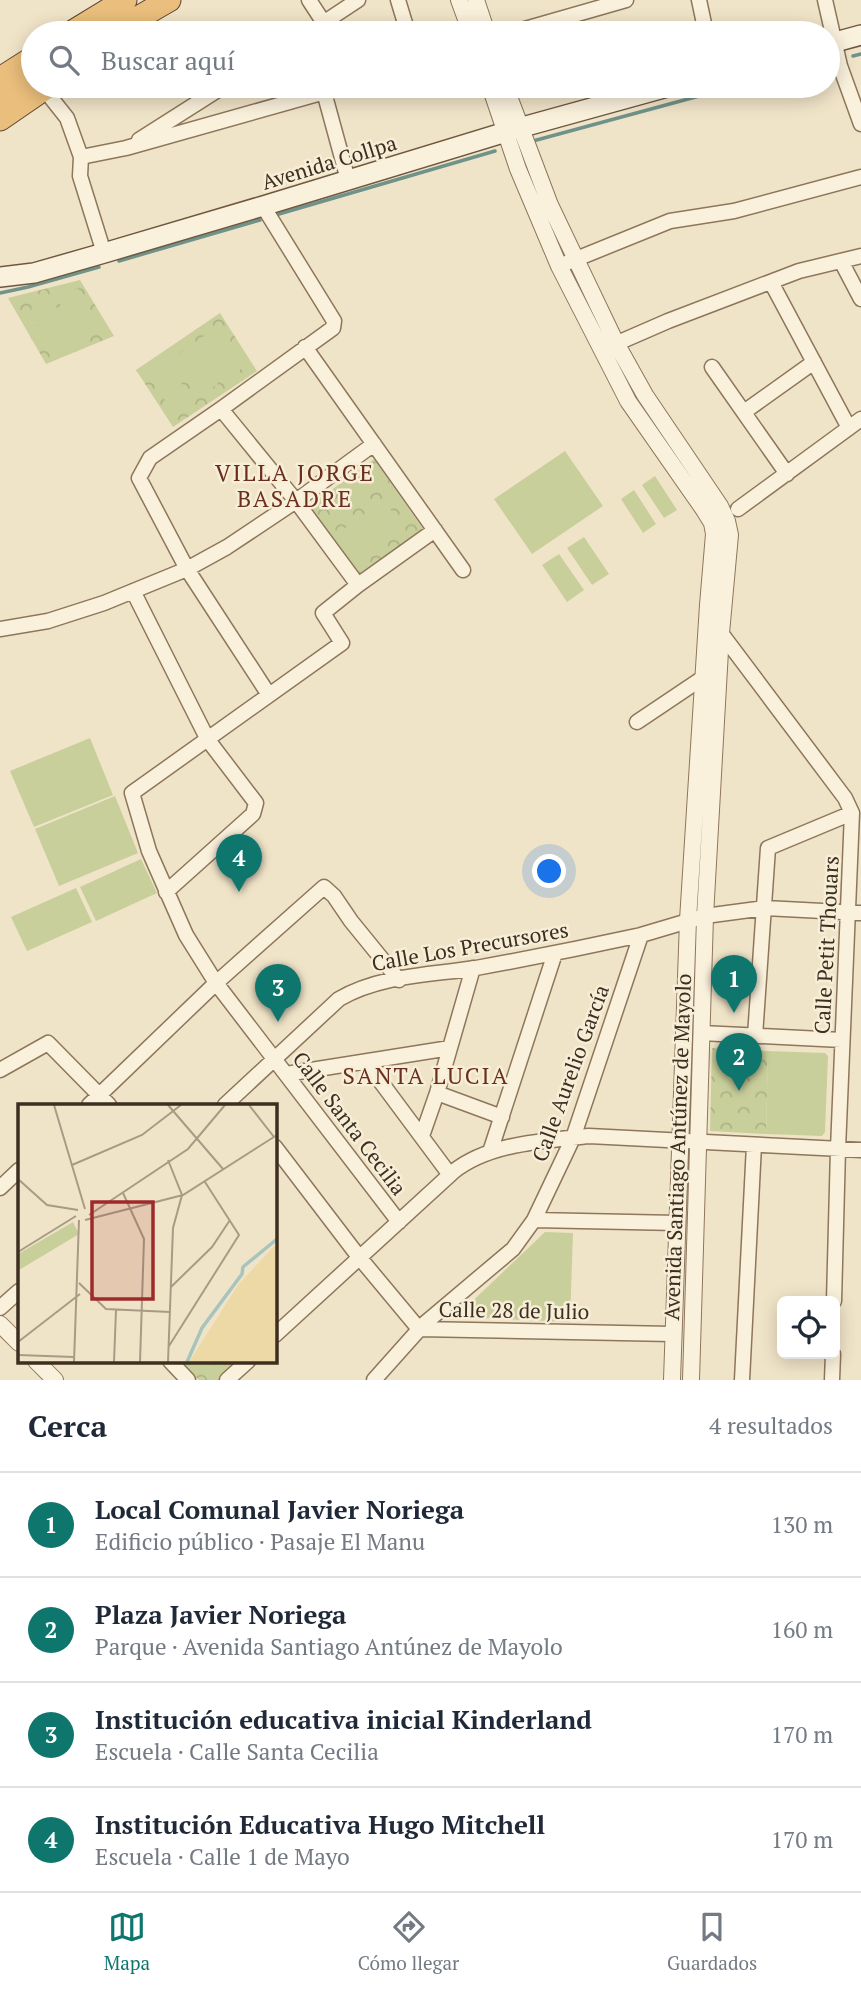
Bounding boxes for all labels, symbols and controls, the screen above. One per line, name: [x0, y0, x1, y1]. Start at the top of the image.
search box: [21, 21, 840, 98]
icon: search: [45, 41, 83, 79]
text: Buscar aquí: [101, 43, 235, 77]
street label: Avenida Collpa: [258, 128, 400, 196]
district label: VILLA JORGE BASADRE: [215, 457, 375, 514]
pin: 4: [216, 834, 262, 892]
your location: [532, 854, 566, 888]
street label: Calle Petit Thouars: [807, 855, 845, 1035]
street label: Calle Los Precursores: [369, 915, 571, 977]
pin: 1: [711, 955, 757, 1013]
pin: 3: [255, 964, 301, 1022]
street label: Avenida Santiago Antúnez de Mayolo: [657, 973, 697, 1321]
street label: Calle Aurelio García: [525, 980, 615, 1165]
pin: 2: [716, 1033, 762, 1091]
street label: Calle Santa Cecilia: [287, 1045, 414, 1201]
district label: SANTA LUCIA: [343, 1060, 509, 1091]
inset map: [18, 1104, 276, 1363]
street label: Calle 28 de Julio: [438, 1295, 590, 1325]
map controls: [777, 1296, 840, 1359]
button: locate: [777, 1296, 840, 1359]
text: Cerca: [28, 1406, 107, 1446]
text: 4 resultados: [709, 1410, 833, 1441]
text: Local Comunal Javier Noriega: [95, 1492, 464, 1526]
text: 1: [45, 1509, 58, 1540]
text: 130 m: [771, 1509, 833, 1540]
text: Edificio público · Pasaje El Manu: [95, 1526, 425, 1557]
text: Plaza Javier Noriega: [95, 1597, 347, 1631]
text: 2: [45, 1614, 58, 1645]
text: 160 m: [771, 1614, 833, 1645]
text: Parque · Avenida Santiago Antúnez de Mayolo: [95, 1631, 563, 1662]
text: Institución educativa inicial Kinderland: [95, 1702, 592, 1736]
text: 3: [45, 1719, 58, 1750]
text: 170 m: [771, 1719, 833, 1750]
text: Escuela · Calle Santa Cecilia: [95, 1736, 379, 1767]
text: Institución Educativa Hugo Mitchell: [95, 1807, 545, 1841]
text: 4: [45, 1824, 58, 1855]
text: 170 m: [771, 1824, 833, 1855]
text: Escuela · Calle 1 de Mayo: [95, 1841, 350, 1872]
tab: Mapa: [104, 1908, 150, 1975]
tab: Cómo llegar: [358, 1908, 459, 1975]
tab: Guardados: [667, 1908, 757, 1975]

